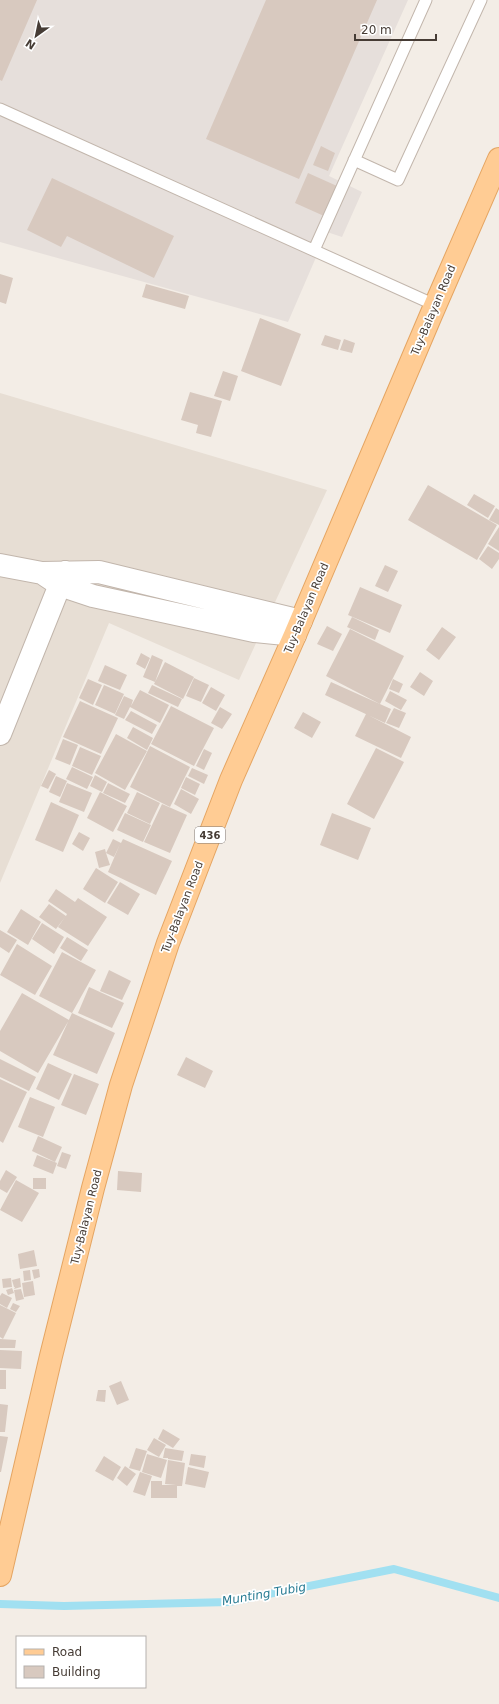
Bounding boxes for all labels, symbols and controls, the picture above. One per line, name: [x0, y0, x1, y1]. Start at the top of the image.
north arrow: [16, 16, 56, 56]
scale bar: [355, 16, 436, 42]
text: 20 m: [361, 23, 392, 37]
text: N: [23, 36, 38, 52]
street label: Tuy-Balayan Road: [408, 263, 458, 358]
street label: Tuy-Balayan Road: [281, 561, 331, 656]
road number: 436: [195, 827, 225, 843]
street label: Tuy-Balayan Road: [159, 859, 206, 956]
street label: Tuy-Balayan Road: [68, 1168, 105, 1267]
water label: Munting Tubig: [221, 1580, 307, 1608]
legend: [16, 1636, 146, 1688]
text: Road: [52, 1645, 82, 1659]
text: Building: [52, 1665, 101, 1679]

